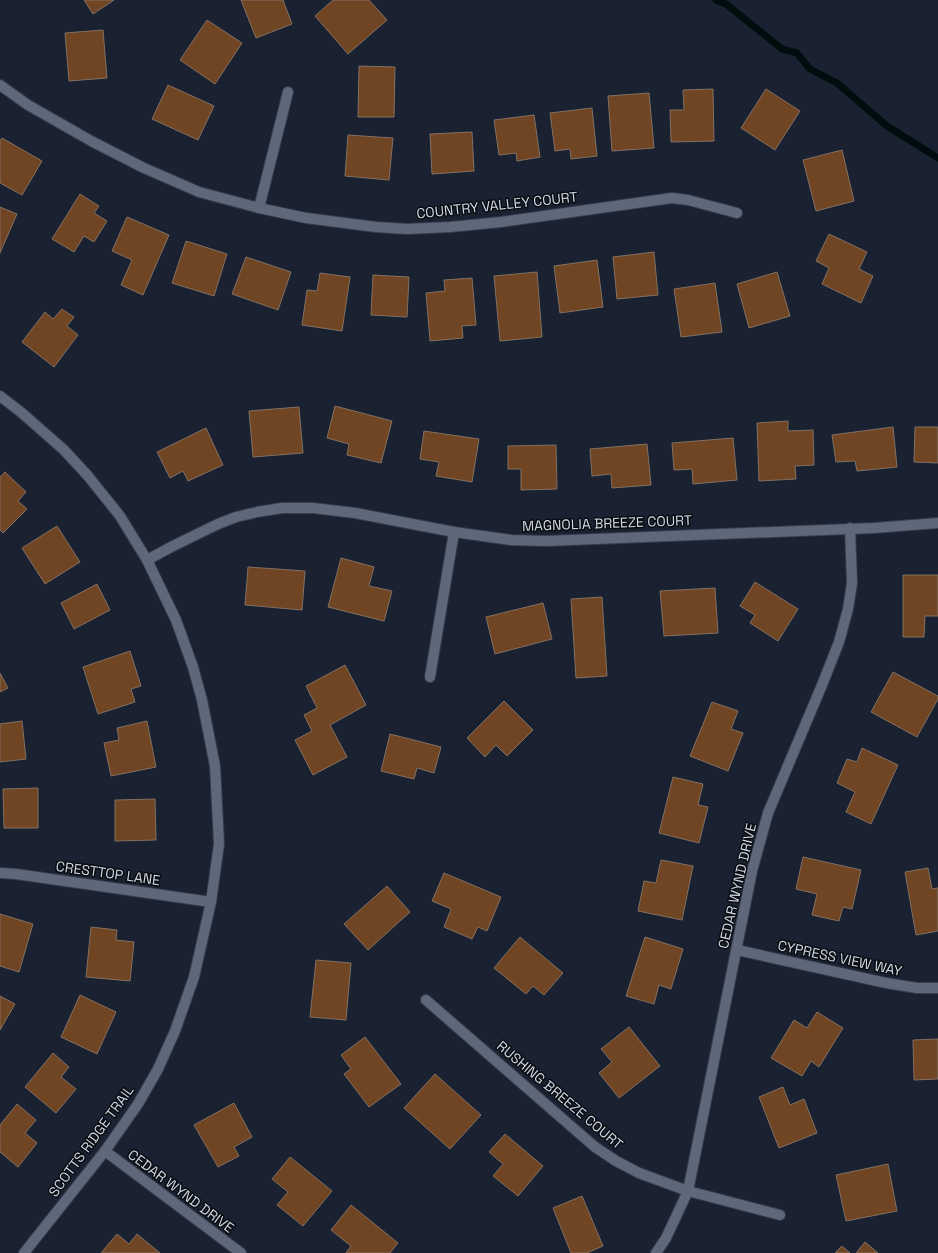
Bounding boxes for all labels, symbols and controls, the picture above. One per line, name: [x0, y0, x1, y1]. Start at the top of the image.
street label: COUNTRY VALLEY COURT: [415, 188, 579, 222]
street label: MAGNOLIA BREEZE COURT: [522, 511, 692, 535]
street label: CEDAR WYND DRIVE: [714, 821, 760, 950]
street label: CRESTTOP LANE: [55, 857, 161, 889]
street label: CYPRESS VIEW WAY: [776, 936, 904, 980]
street label: RUSHING BREEZE COURT: [493, 1037, 627, 1153]
street label: SCOTTS RIDGE TRAIL: [44, 1081, 138, 1200]
street label: CEDAR WYND DRIVE: [124, 1145, 238, 1237]

